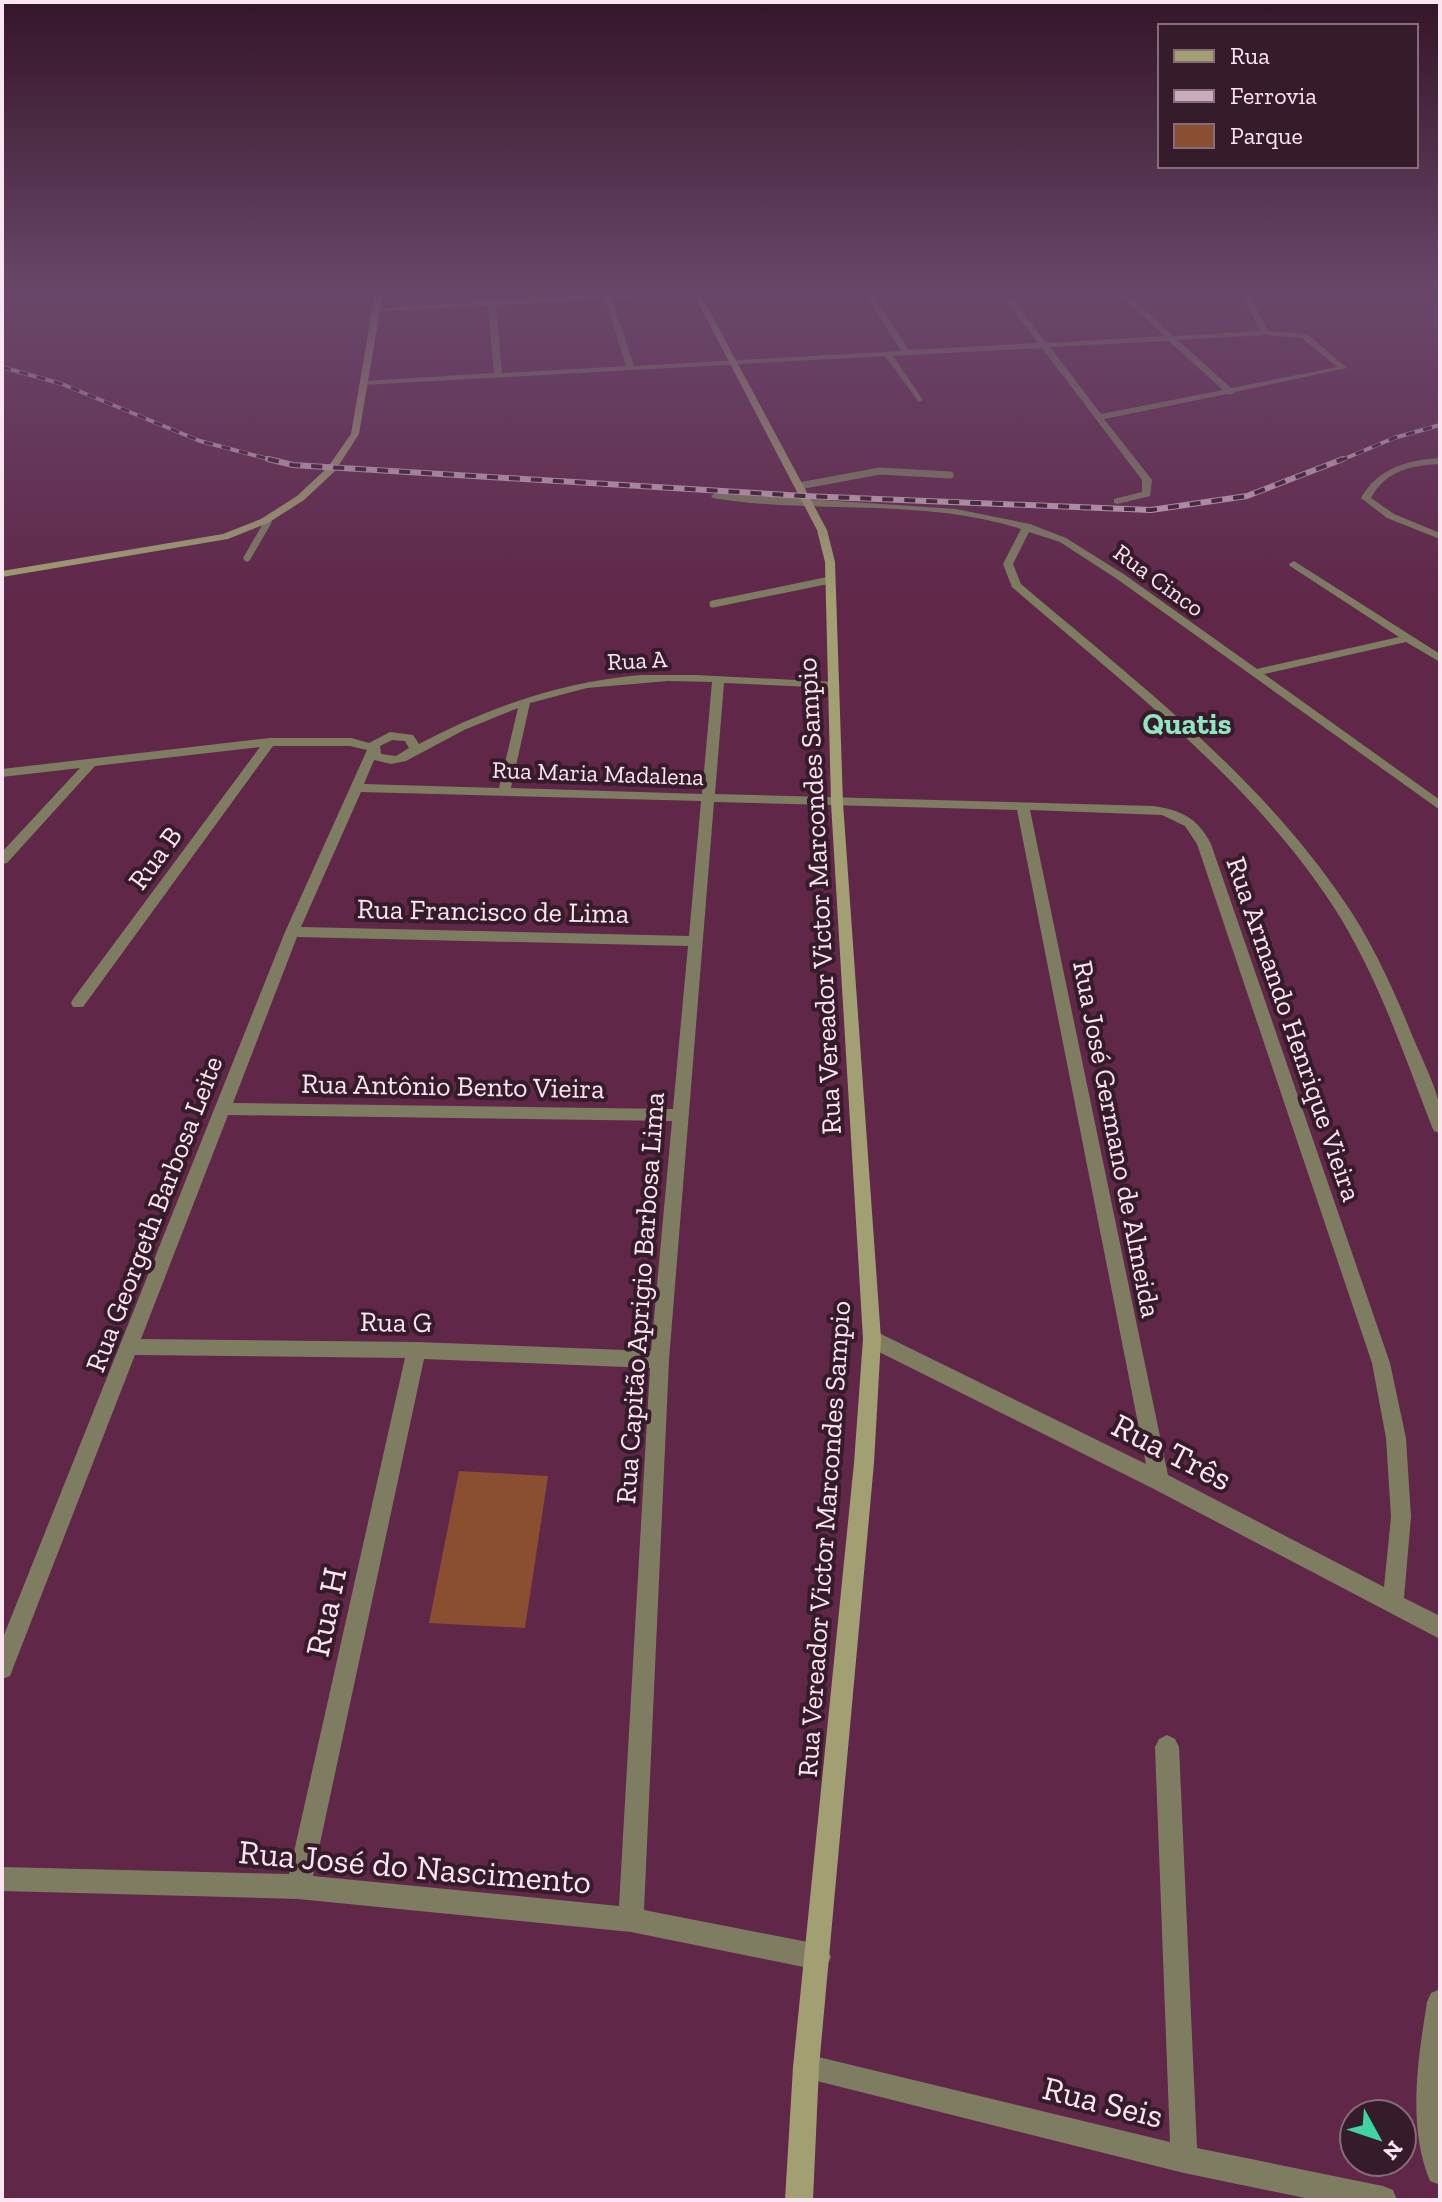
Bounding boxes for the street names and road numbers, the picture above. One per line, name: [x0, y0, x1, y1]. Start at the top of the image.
street label: Rua Cinco: [1108, 537, 1210, 623]
street label: Rua A: [606, 644, 668, 676]
street label: Rua Vereador Victor Marcondes Sampio: [790, 657, 848, 1135]
street label: Rua Maria Madalena: [492, 755, 705, 791]
street label: Rua B: [121, 820, 189, 896]
street label: Rua Armando Henrique Vieira: [1219, 852, 1369, 1206]
street label: Rua Francisco de Lima: [357, 892, 630, 930]
street label: Rua José Germano de Almeida: [1066, 958, 1168, 1321]
street label: Rua Georgeth Barbosa Leite: [78, 1051, 230, 1377]
street label: Rua Antônio Bento Vieira: [301, 1067, 606, 1105]
street label: Rua Capitão Aprigio Barbosa Lima: [609, 1090, 671, 1505]
street label: Rua Vereador Victor Marcondes Sampio: [791, 1300, 857, 1778]
street label: Rua G: [360, 1305, 432, 1339]
street label: Rua Três: [1105, 1404, 1239, 1500]
street label: Rua H: [297, 1564, 355, 1660]
street label: Rua José do Nascimento: [237, 1831, 593, 1903]
street label: Rua Seis: [1039, 2067, 1167, 2137]

